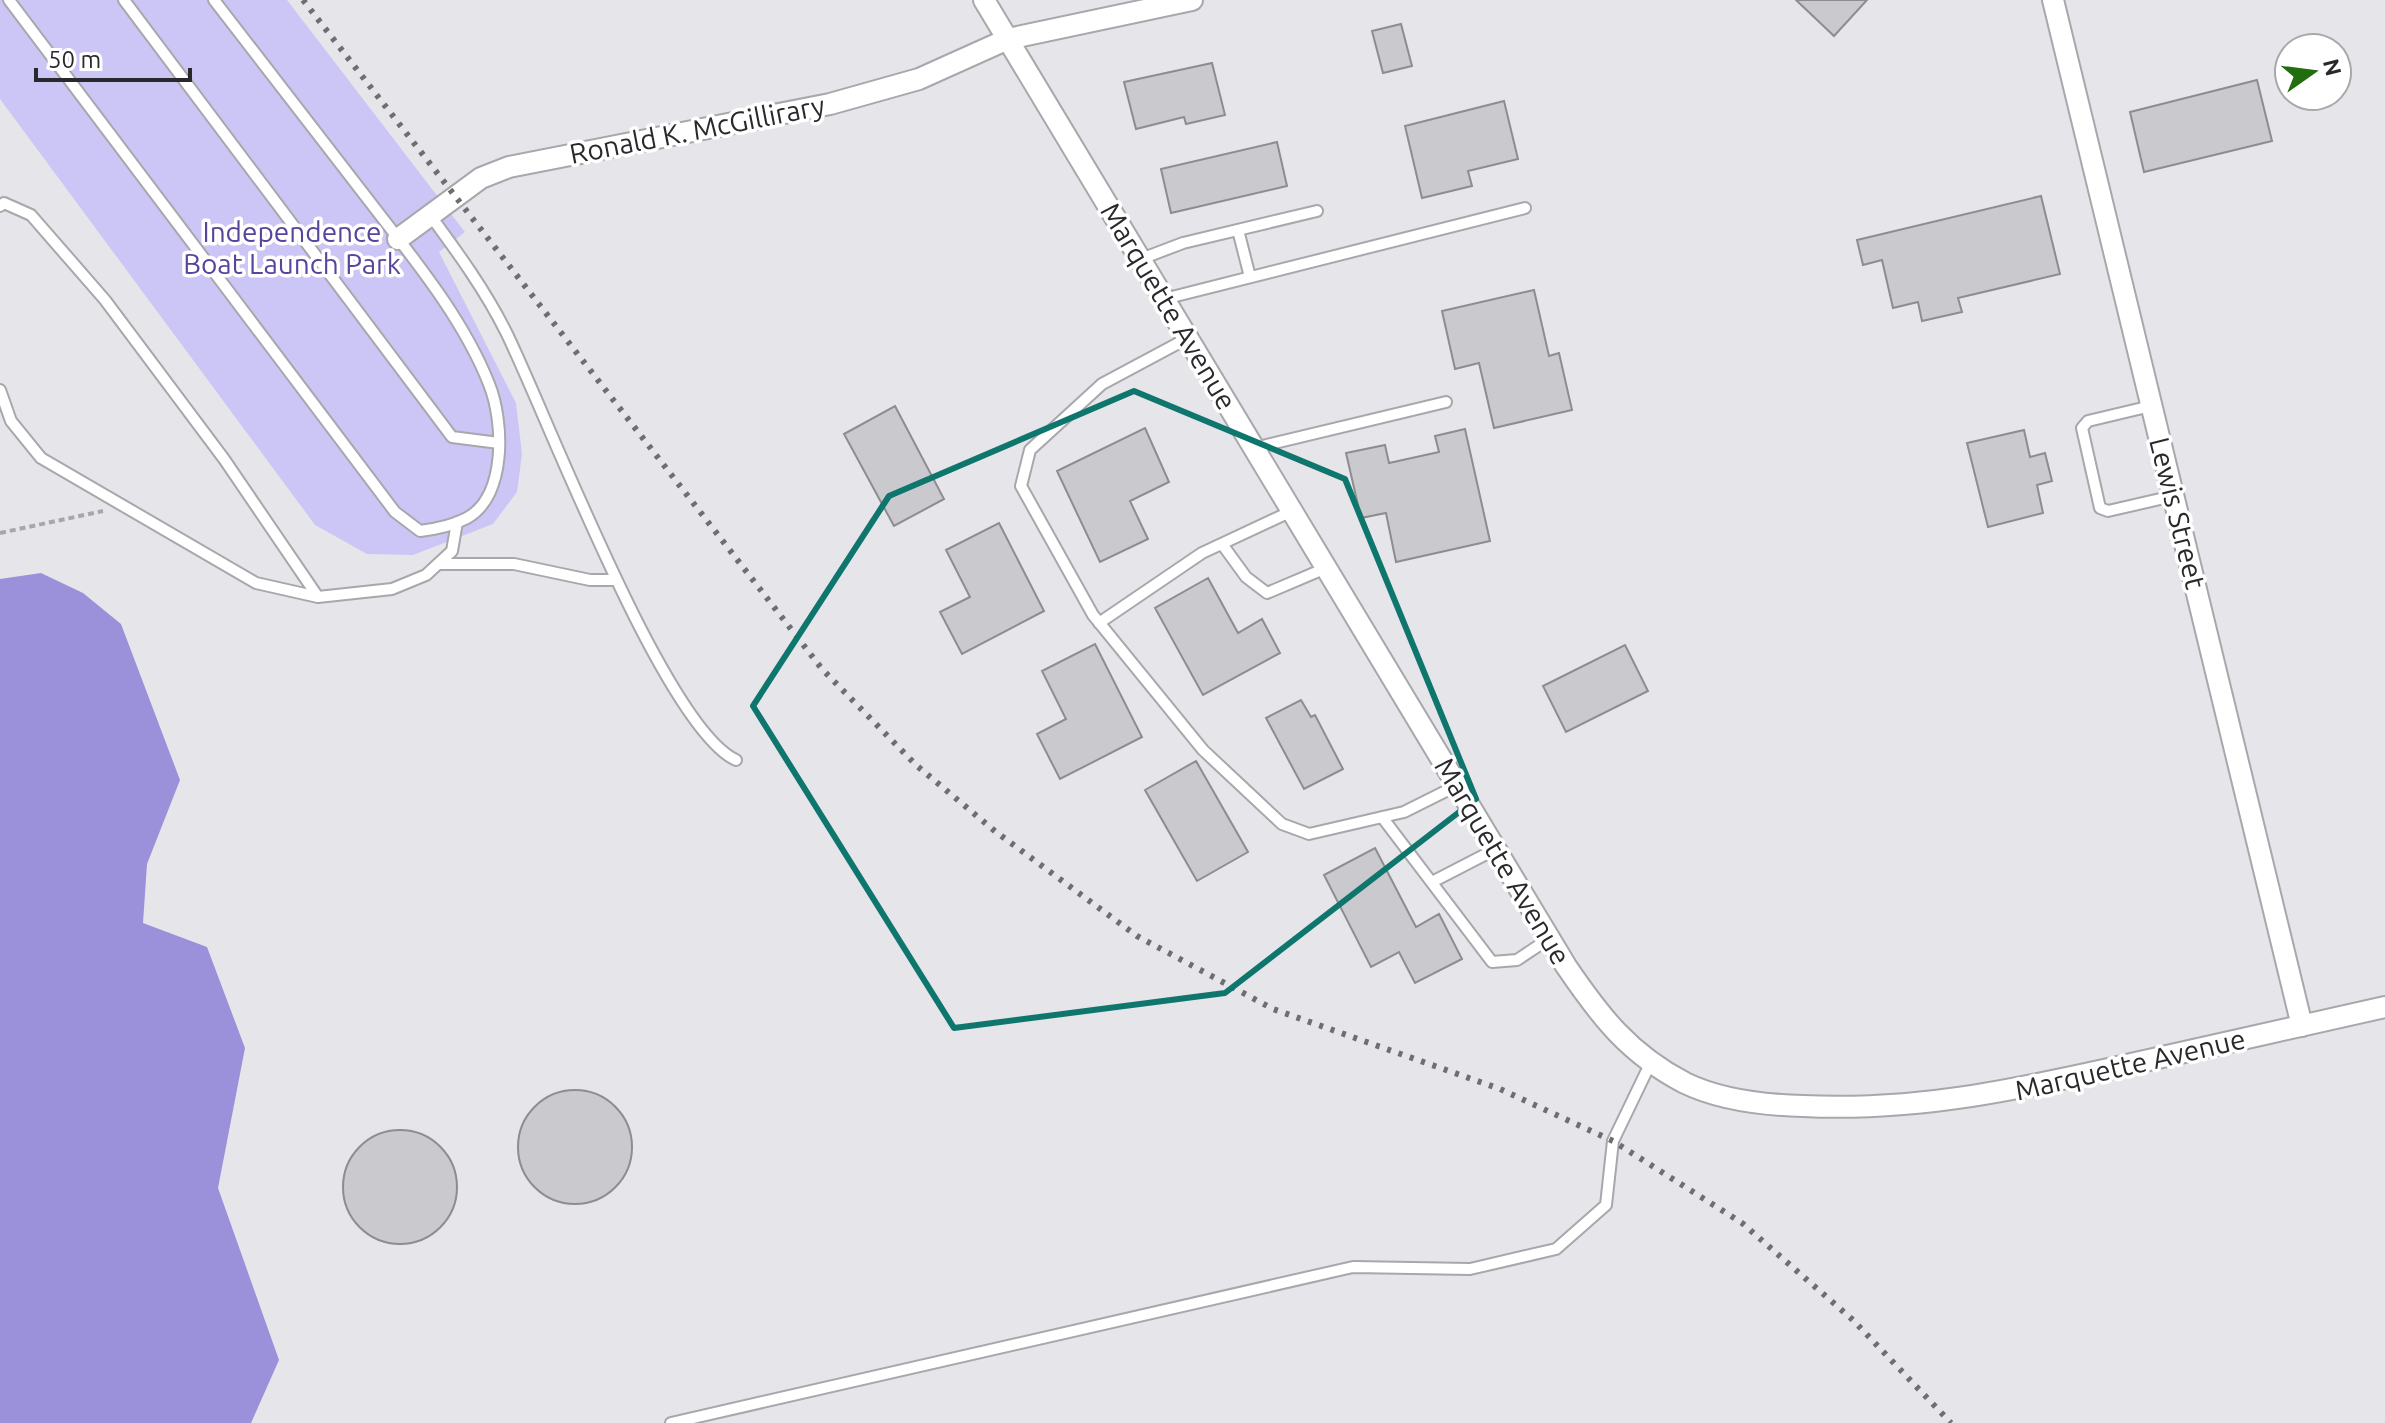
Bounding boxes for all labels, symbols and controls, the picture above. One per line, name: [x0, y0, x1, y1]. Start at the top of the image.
scale bar: [36, 32, 190, 82]
north arrow: [2273, 32, 2353, 112]
text: 50 m: [48, 46, 101, 73]
text: N: [2319, 56, 2347, 78]
street label: Ronald K. McGillirary: [567, 89, 827, 169]
street label: Marquette Avenue: [1095, 197, 1243, 415]
park label: Independence Boat Launch Park: [183, 216, 401, 279]
street label: Lewis Street: [2144, 434, 2212, 592]
street label: Marquette Avenue: [1429, 752, 1577, 970]
street label: Marquette Avenue: [2012, 1022, 2248, 1106]

